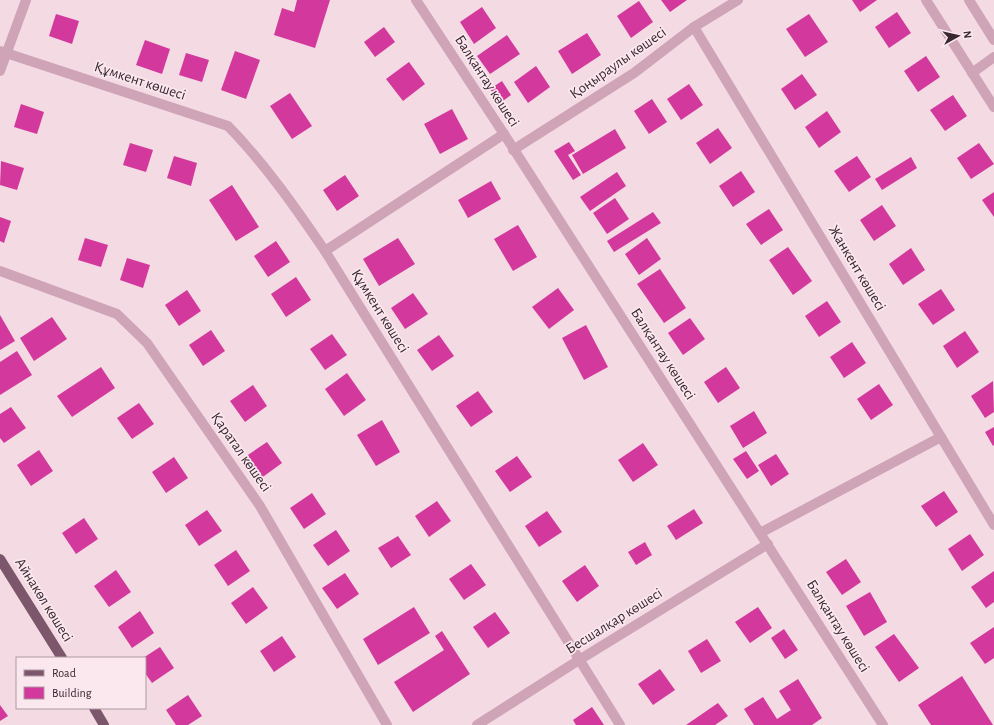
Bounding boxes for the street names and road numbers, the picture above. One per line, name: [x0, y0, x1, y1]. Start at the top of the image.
street label: Қоңыраулы көшесі: [567, 24, 669, 102]
street label: Балқантау көшесі: [452, 33, 522, 129]
street label: Құмкент көшесі: [92, 59, 188, 103]
street label: Жанкент көшесі: [826, 223, 888, 313]
street label: Құмкент көшесі: [348, 267, 412, 355]
street label: Балқантау көшесі: [628, 306, 698, 402]
street label: Қаратал көшесі: [208, 410, 274, 494]
street label: Айнакөл көшесі: [12, 555, 76, 645]
street label: Балқантау көшесі: [804, 577, 872, 675]
street label: Бесшалқар көшесі: [563, 585, 665, 657]

